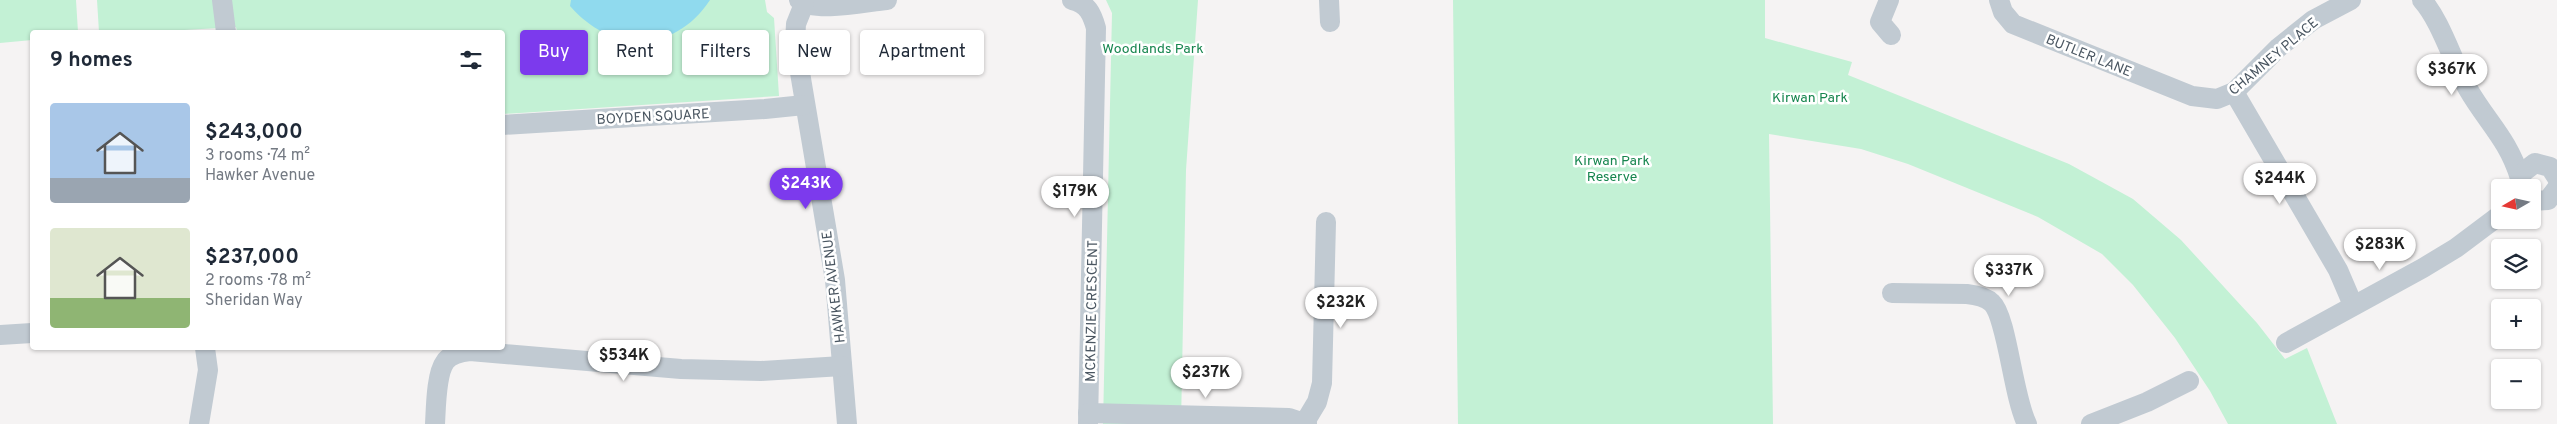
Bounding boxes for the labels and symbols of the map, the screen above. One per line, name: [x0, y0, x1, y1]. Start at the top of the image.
street label: CHAMNEY PLACE: [2226, 15, 2322, 100]
street label: BUTLER LANE: [2043, 31, 2134, 81]
park label: Woodlands Park: [1102, 41, 1204, 58]
pin: $367K: [2417, 54, 2487, 96]
park label: Kirwan Park: [1772, 90, 1848, 107]
street label: BOYDEN SQUARE: [596, 106, 710, 129]
park label: Kirwan Park Reserve: [1574, 153, 1650, 186]
pin: $244K: [2245, 162, 2315, 205]
pin: $243K: [771, 168, 841, 210]
pin: $179K: [1040, 176, 1110, 218]
north arrow: [2491, 179, 2541, 229]
pin: $283K: [2345, 228, 2415, 271]
street label: HAWKER AVENUE: [819, 230, 850, 344]
street label: MCKENZIE CRESCENT: [1083, 240, 1102, 382]
pin: $337K: [1974, 254, 2044, 297]
pin: $232K: [1306, 286, 1376, 329]
pin: $534K: [589, 340, 659, 382]
pin: $237K: [1171, 356, 1241, 399]

